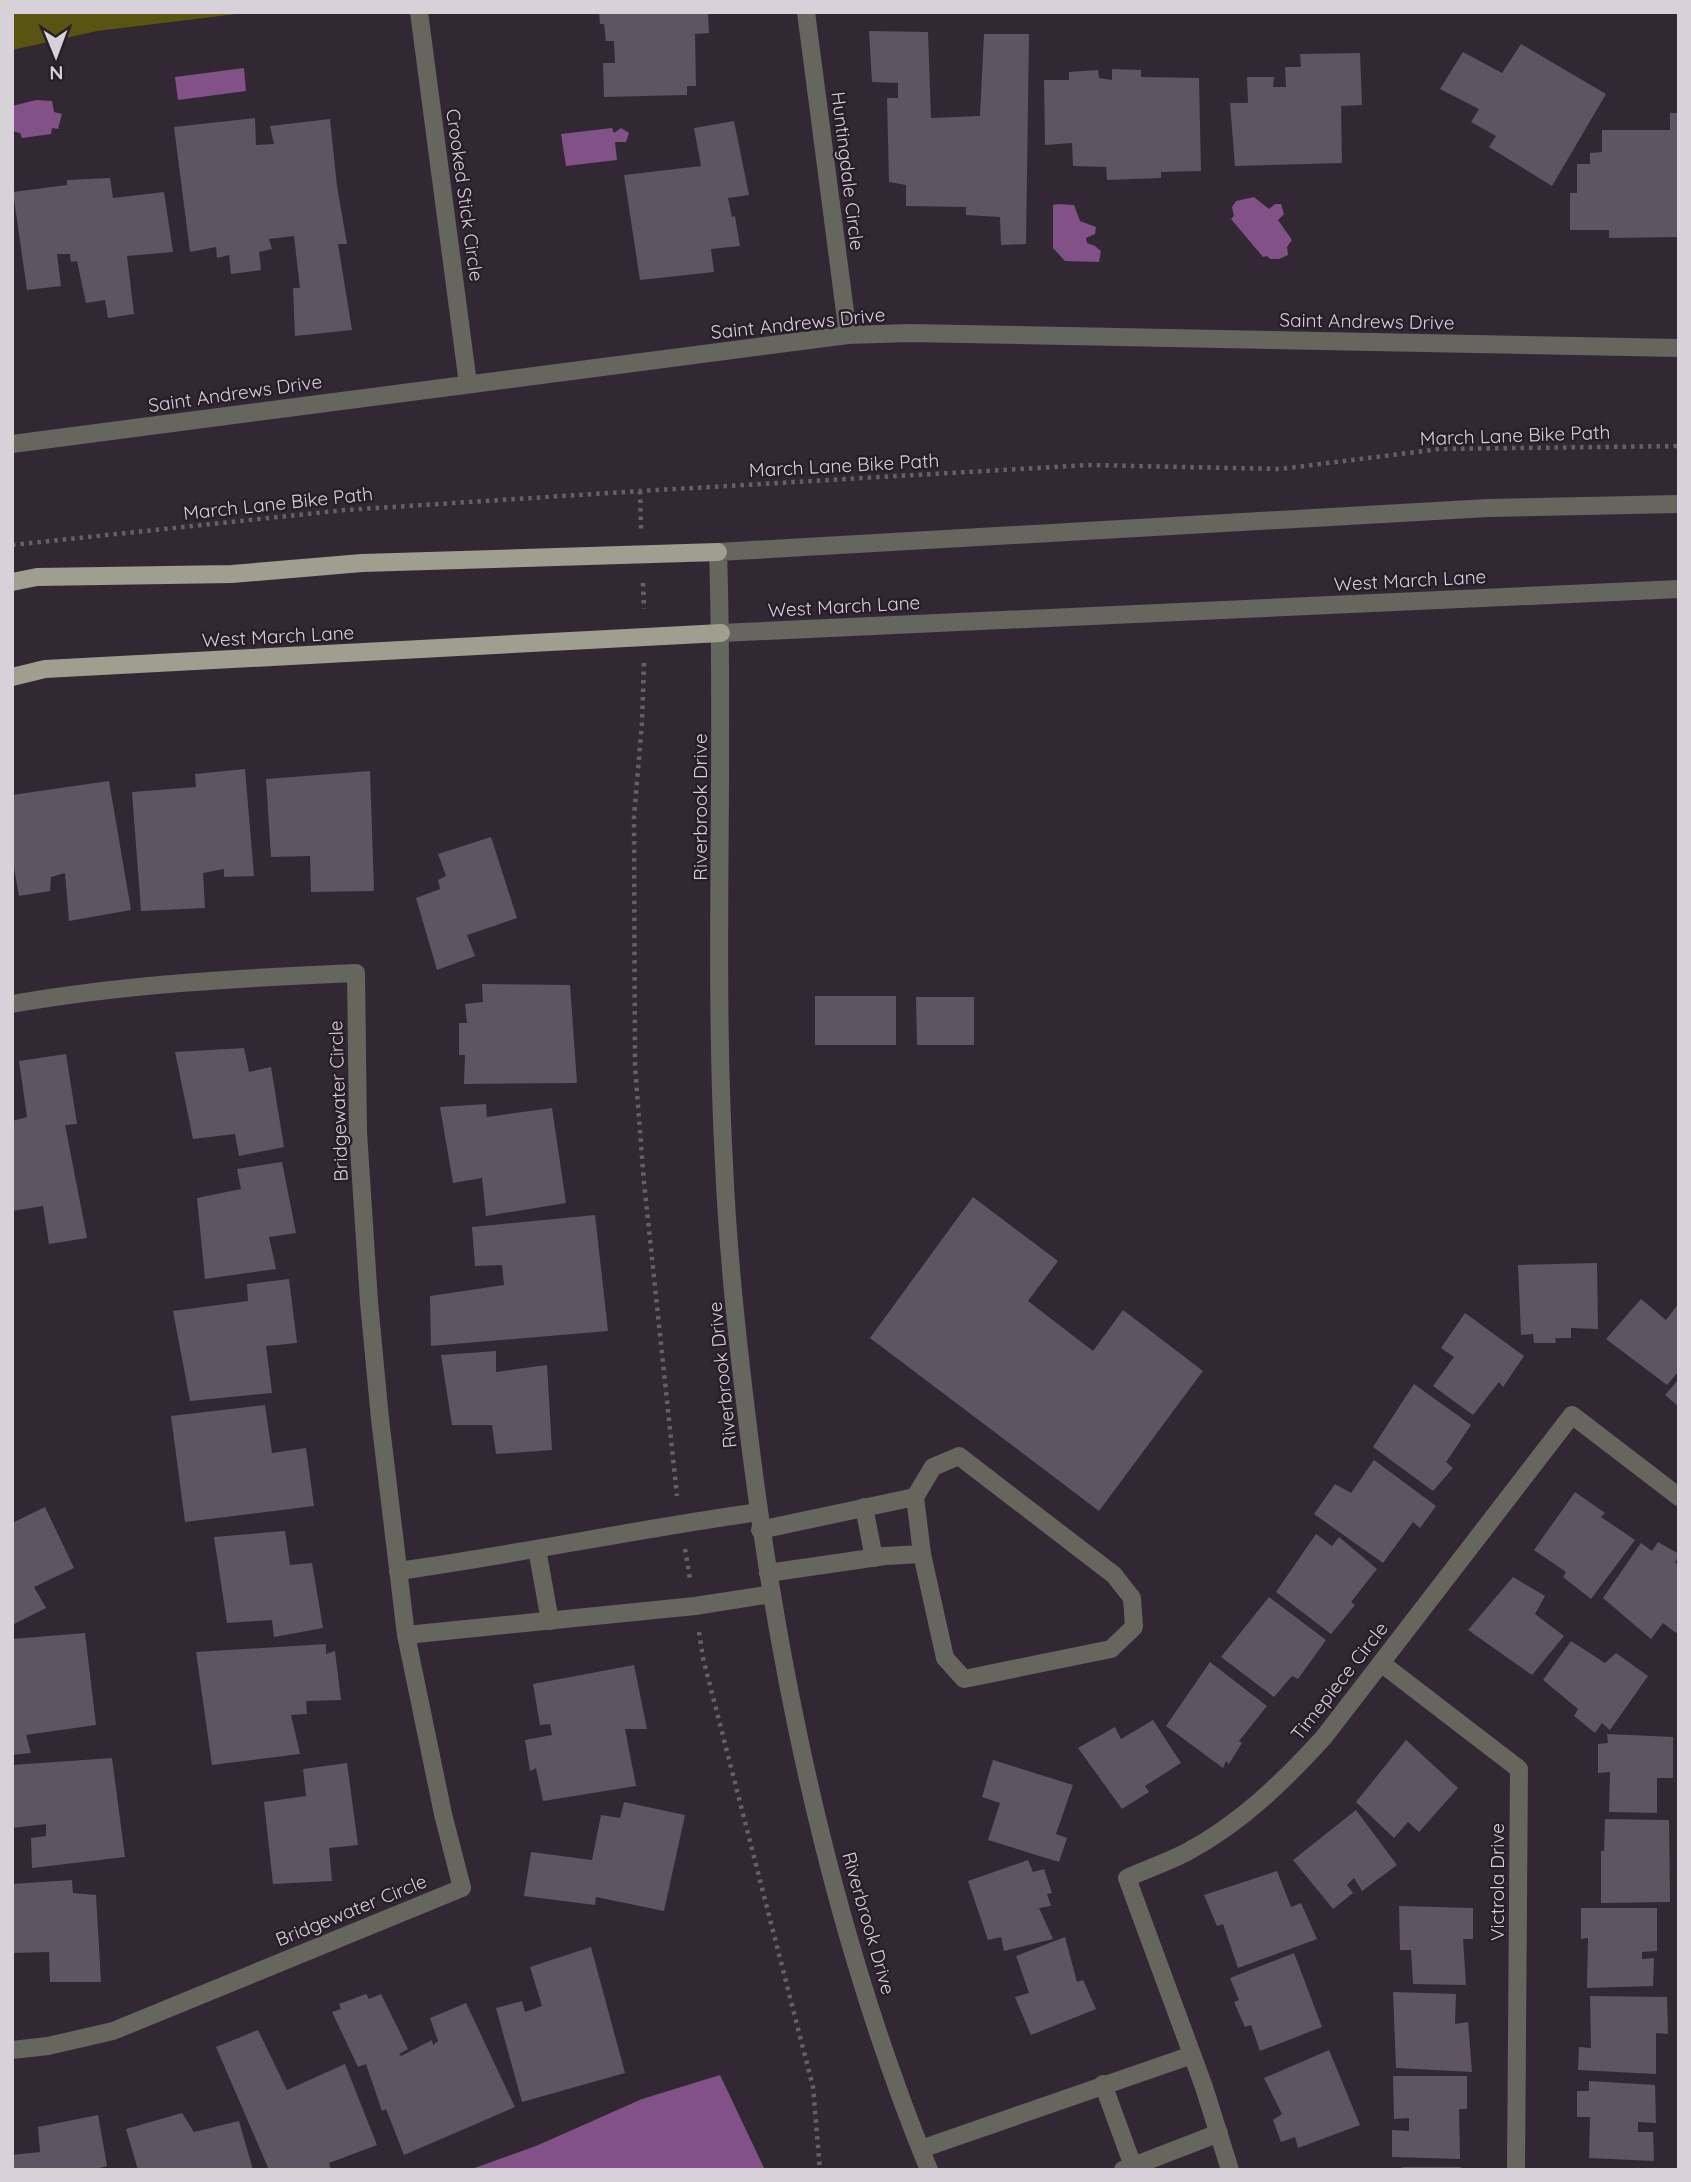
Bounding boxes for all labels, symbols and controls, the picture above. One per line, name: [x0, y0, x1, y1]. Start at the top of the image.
north arrow: [21, 21, 91, 91]
text: N: [49, 61, 63, 85]
street label: Huntingdale Circle: [826, 90, 870, 252]
street label: Crooked Stick Circle: [441, 107, 489, 283]
street label: Saint Andrews Drive: [710, 302, 886, 344]
street label: Saint Andrews Drive: [1279, 307, 1455, 335]
street label: Saint Andrews Drive: [147, 369, 323, 417]
street label: March Lane Bike Path: [1419, 420, 1611, 450]
street label: March Lane Bike Path: [748, 448, 940, 482]
street label: March Lane Bike Path: [182, 481, 374, 525]
street label: West March Lane: [1333, 564, 1487, 596]
street label: West March Lane: [767, 590, 921, 622]
street label: West March Lane: [201, 620, 355, 652]
street label: Riverbrook Drive: [688, 733, 712, 881]
street label: Bridgewater Circle: [323, 1020, 353, 1182]
street label: Riverbrook Drive: [702, 1301, 742, 1449]
street label: Timepiece Circle: [1285, 1617, 1393, 1745]
street label: Victrola Drive: [1485, 1823, 1509, 1941]
street label: Riverbrook Drive: [837, 1849, 901, 1997]
street label: Bridgewater Circle: [272, 1869, 430, 1951]

